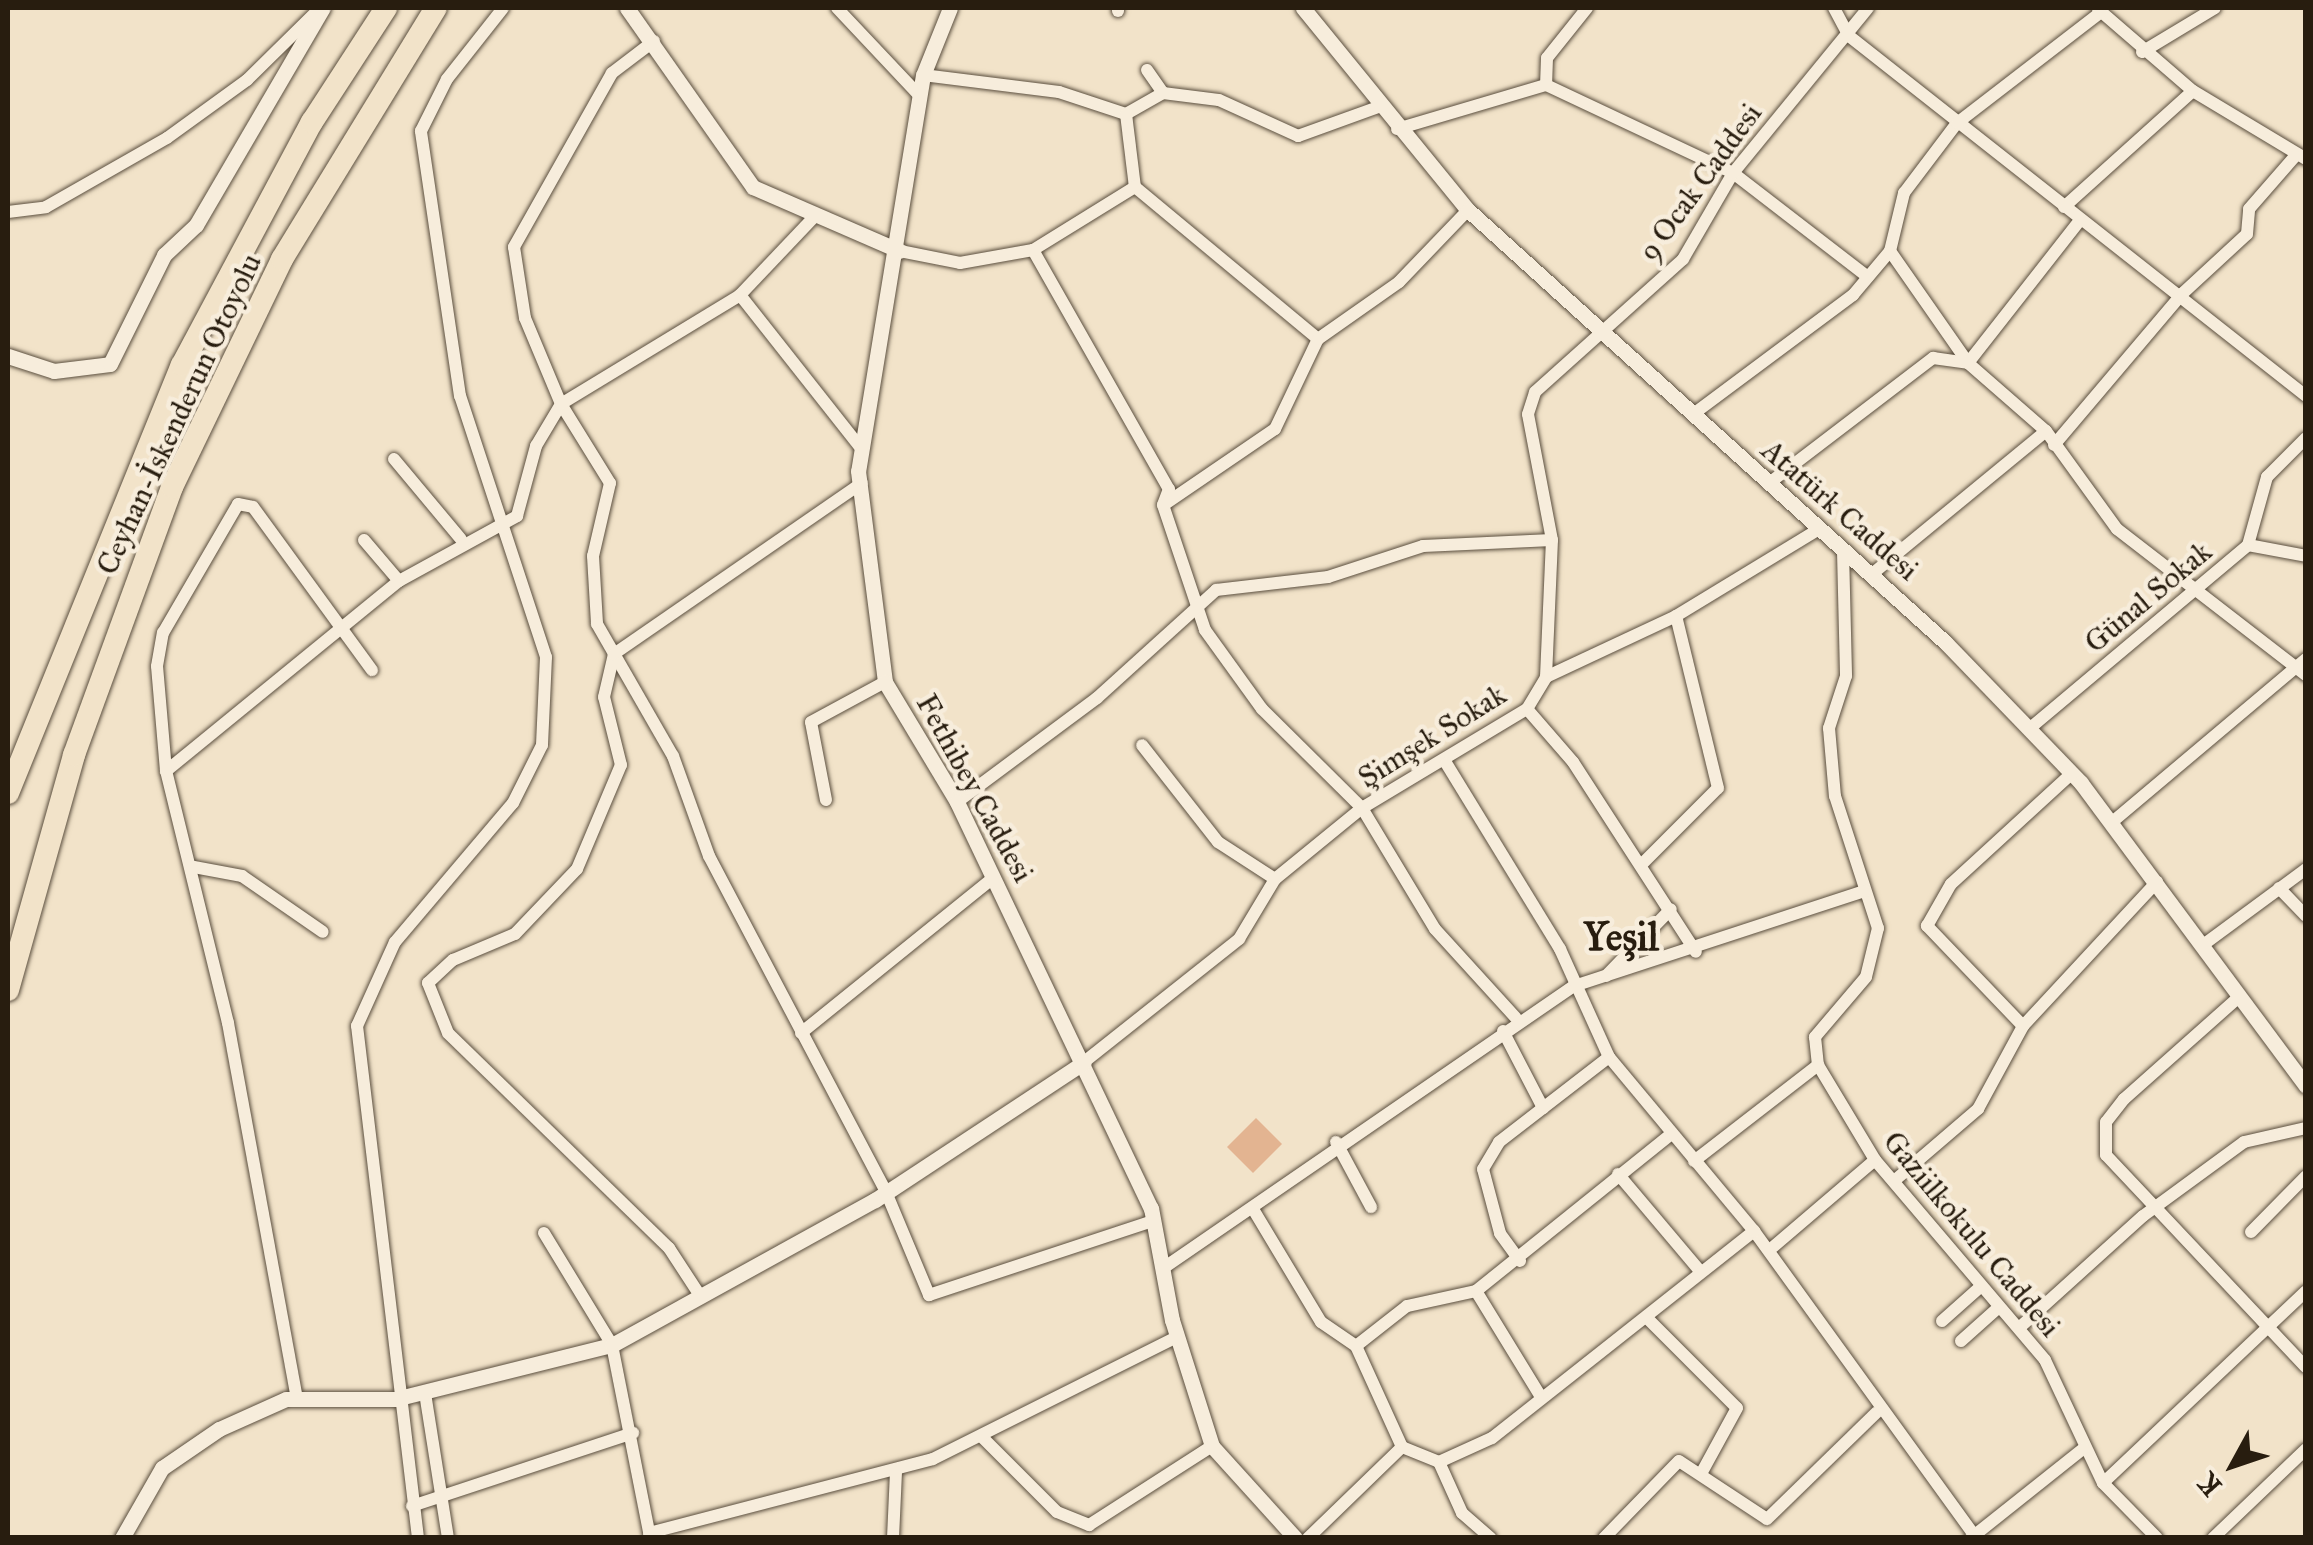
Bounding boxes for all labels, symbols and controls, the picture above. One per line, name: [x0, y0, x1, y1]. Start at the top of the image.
street label: 9 Ocak Caddesi: [1631, 96, 1769, 268]
street label: Ceyhan-İskenderun Otoyolu: [89, 248, 269, 580]
street label: Atatürk Caddesi: [1754, 432, 1926, 588]
street label: Günal Sokak: [2077, 534, 2219, 660]
street label: Şimşek Sokak: [1351, 676, 1513, 796]
street label: Fethibey Caddesi: [909, 688, 1041, 888]
district label: Yeşil: [1583, 913, 1659, 961]
street label: Gaziilkokulu Caddesi: [1876, 1124, 2068, 1344]
north arrow: [2183, 1415, 2283, 1515]
text: K: [2190, 1466, 2229, 1503]

